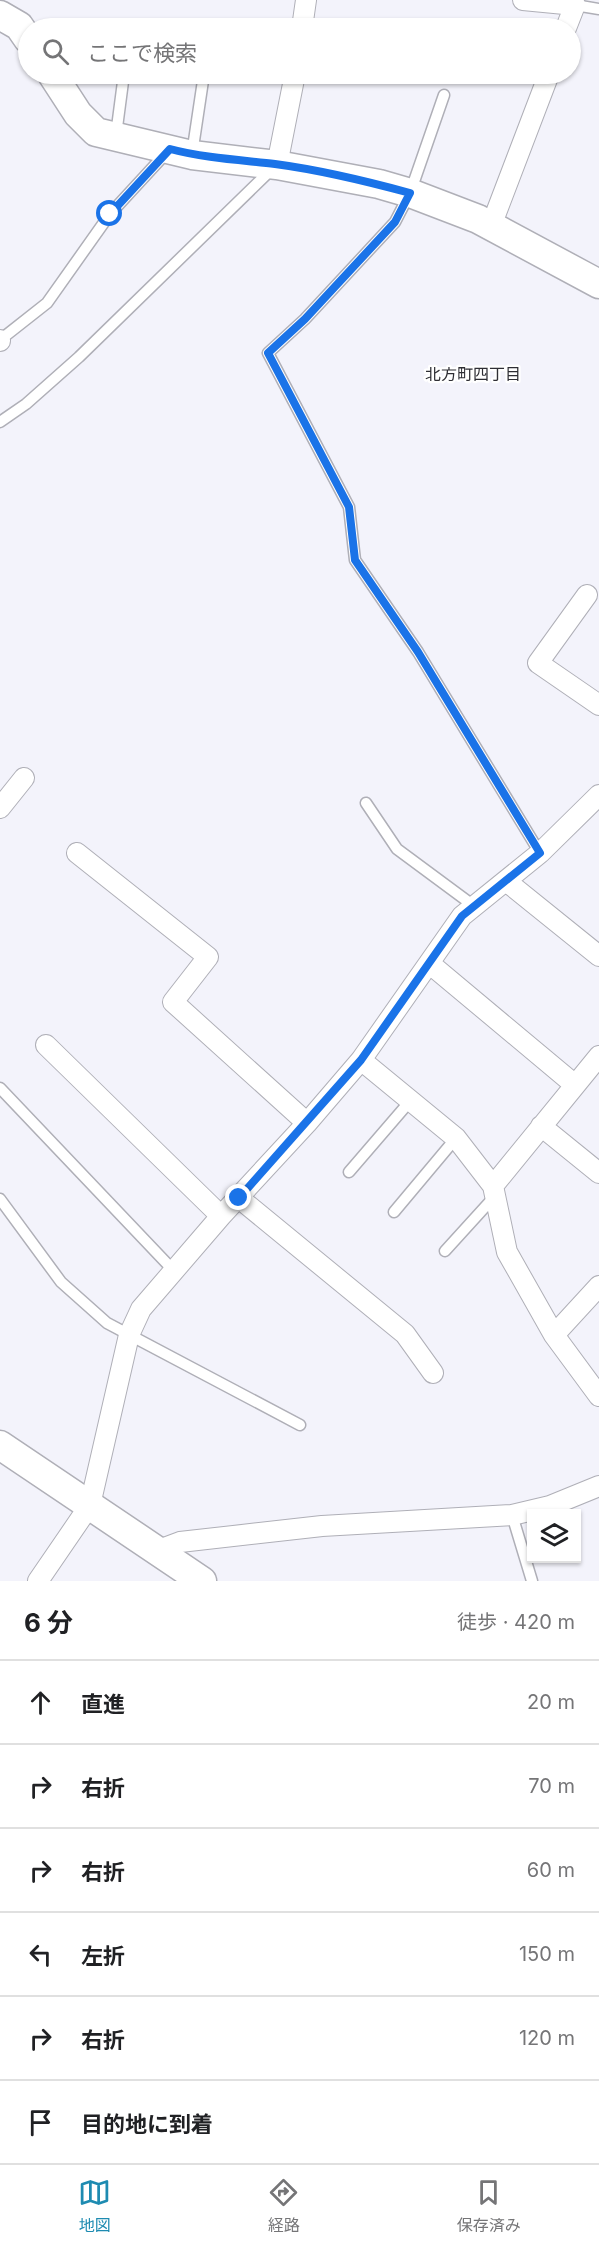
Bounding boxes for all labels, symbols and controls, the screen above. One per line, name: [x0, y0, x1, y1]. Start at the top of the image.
search box: [18, 18, 581, 84]
icon: search: [39, 35, 72, 68]
text: ここで検索: [87, 40, 197, 66]
route start: [96, 200, 122, 226]
district label: 北方町四丁目: [425, 364, 521, 384]
route end: [225, 1184, 251, 1210]
map controls: [527, 1509, 581, 1563]
button: layers: [527, 1509, 581, 1563]
text: 6 分: [24, 1607, 73, 1638]
text: 徒歩 · 420 m: [457, 1610, 575, 1634]
icon: ahead: [24, 1686, 57, 1719]
text: 20 m: [527, 1690, 575, 1714]
text: 直進: [81, 1691, 125, 1717]
icon: right: [24, 1770, 57, 1803]
text: 70 m: [528, 1774, 575, 1798]
text: 右折: [81, 1775, 125, 1801]
icon: right: [24, 1854, 57, 1887]
text: 60 m: [527, 1858, 575, 1882]
text: 右折: [81, 1859, 125, 1885]
icon: left: [24, 1938, 57, 1971]
text: 150 m: [519, 1942, 575, 1966]
text: 左折: [81, 1943, 125, 1969]
icon: right: [24, 2022, 57, 2055]
text: 120 m: [519, 2026, 575, 2050]
text: 右折: [81, 2027, 125, 2053]
icon: arrive: [24, 2106, 57, 2139]
text: 目的地に到着: [81, 2111, 213, 2137]
tab: 地図: [78, 2176, 111, 2236]
tab: 経路: [267, 2176, 300, 2236]
tab: 保存済み: [457, 2176, 521, 2236]

